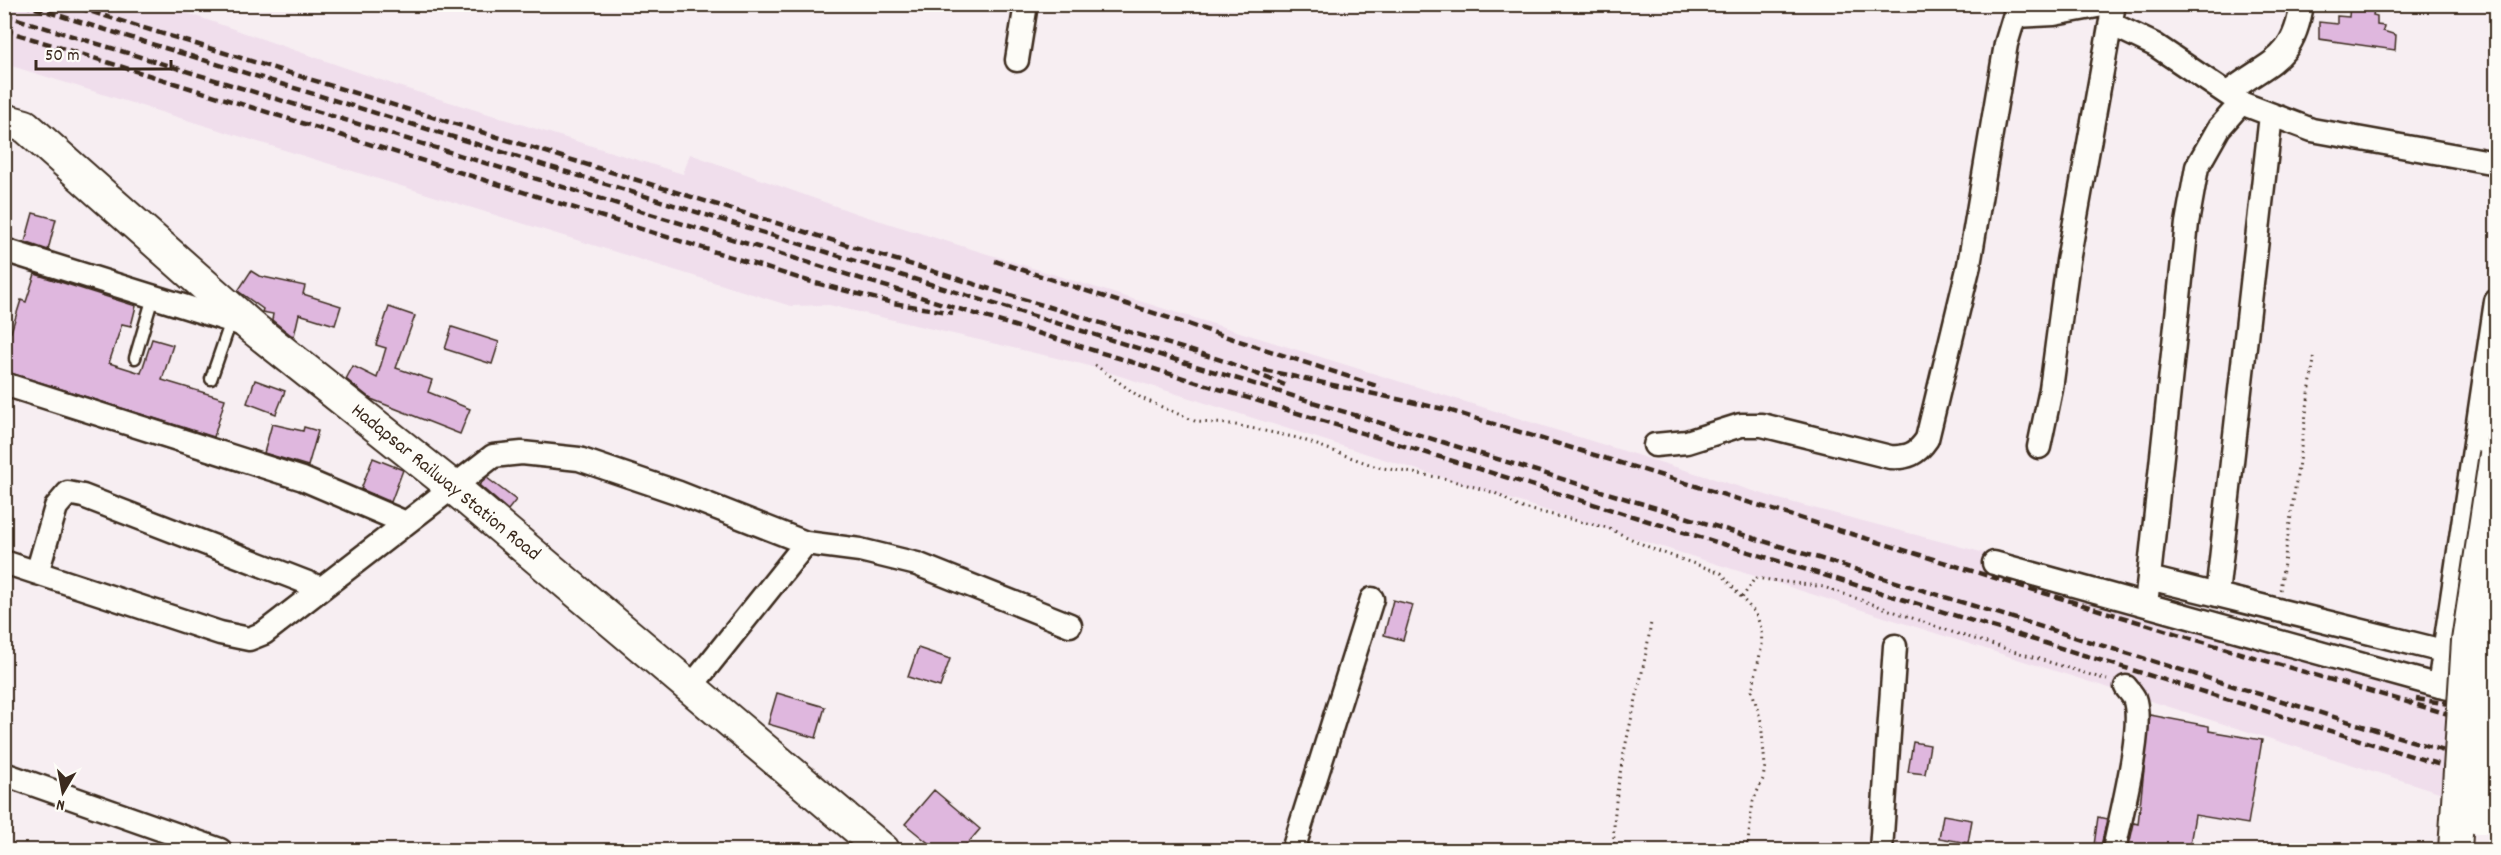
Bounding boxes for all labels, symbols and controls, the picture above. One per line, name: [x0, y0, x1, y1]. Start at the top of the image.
scale bar: [36, 33, 171, 71]
text: 50 m: [45, 44, 80, 69]
street label: Hadapsar Railway Station Road: [344, 398, 546, 568]
north arrow: [33, 762, 93, 822]
text: N: [55, 792, 67, 816]

